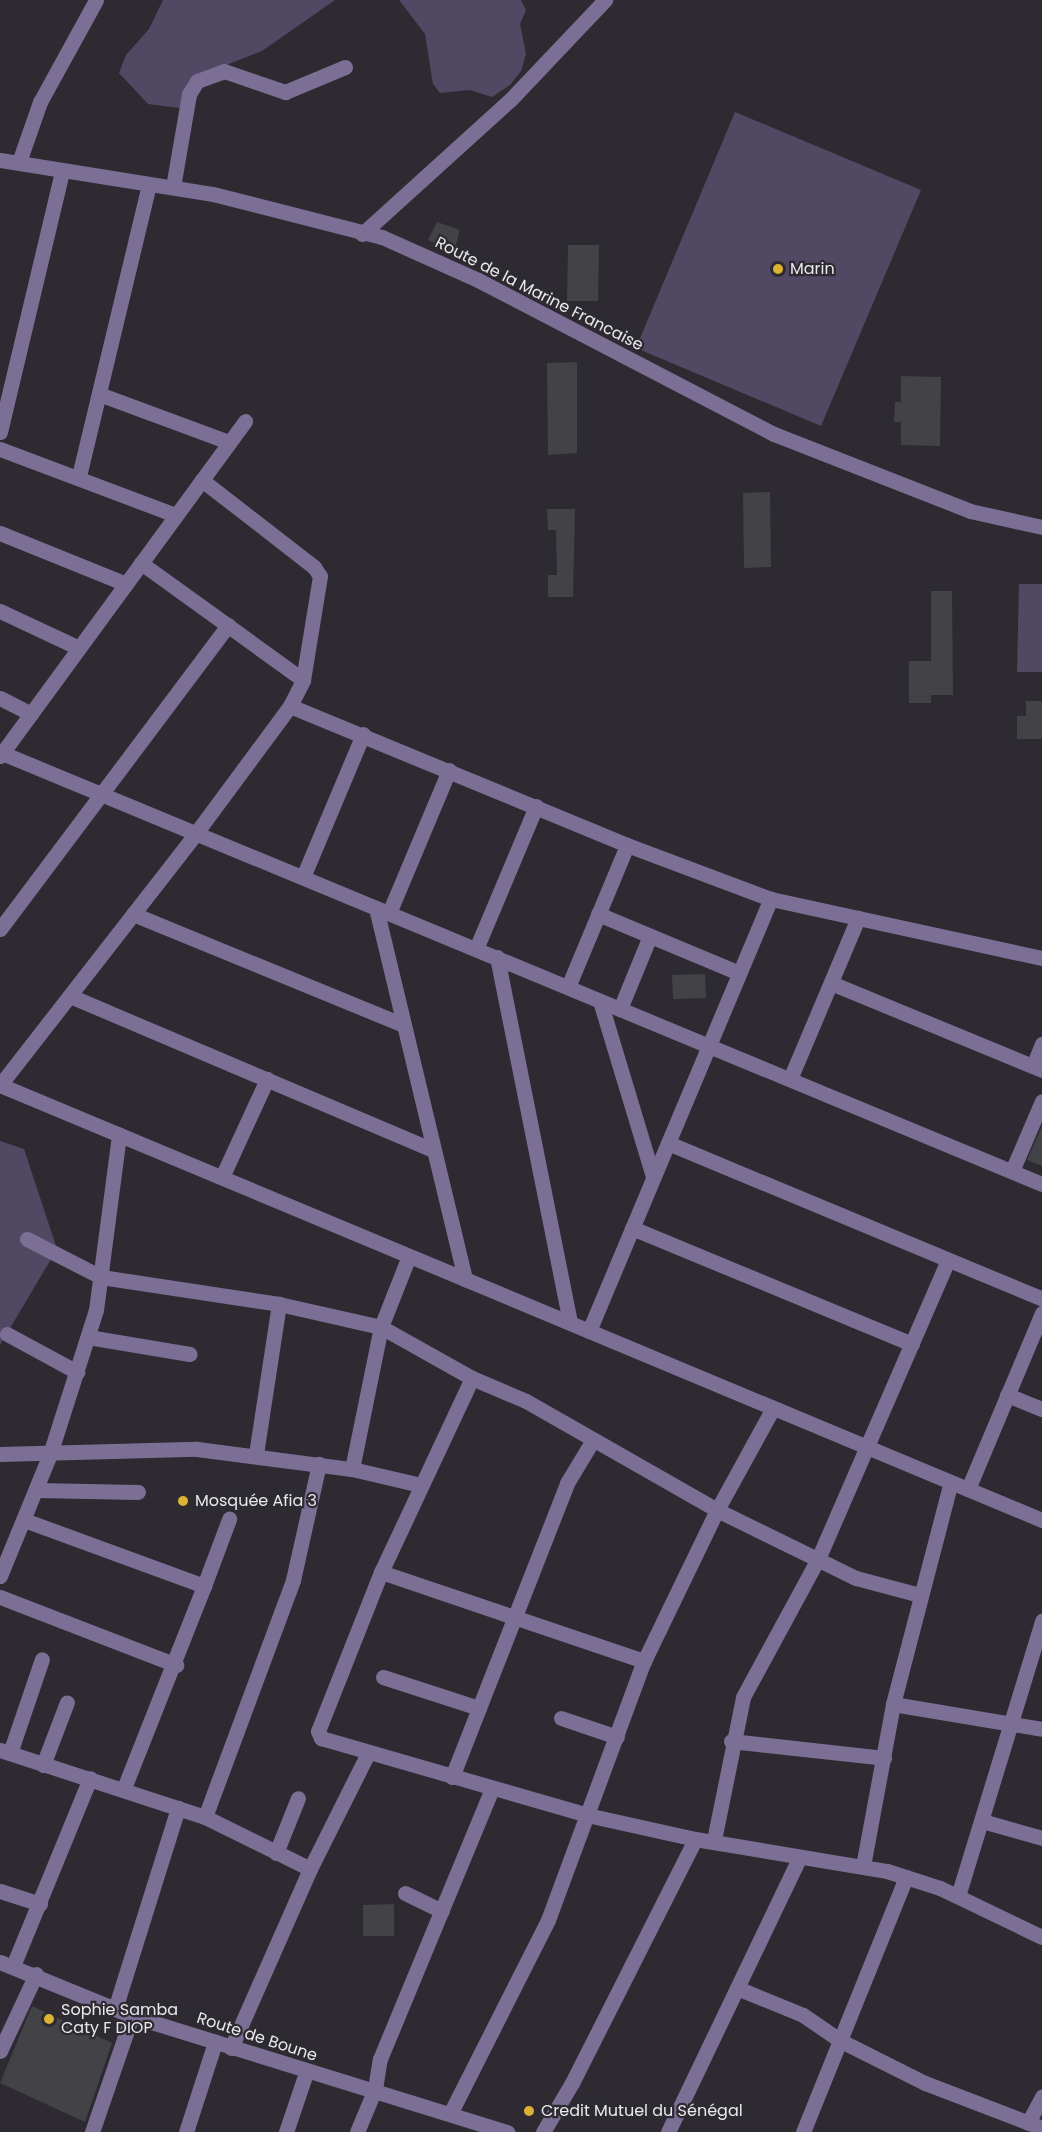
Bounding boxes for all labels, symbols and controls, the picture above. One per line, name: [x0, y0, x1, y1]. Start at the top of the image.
street label: Route de la Marine Francaise: [432, 233, 646, 355]
place label: Marin: [790, 259, 835, 279]
marker: Marin: [771, 262, 785, 276]
place label: Mosquée Afia 3: [195, 1491, 317, 1511]
marker: Mosquée Afia 3: [176, 1494, 190, 1508]
place label: Sophie Samba Caty F DIOP: [61, 2000, 178, 2038]
street label: Route de Boune: [194, 2008, 320, 2066]
marker: Sophie Samba Caty F DIOP: [42, 2012, 56, 2026]
place label: Credit Mutuel du Sénégal: [541, 2101, 743, 2121]
marker: Credit Mutuel du Sénégal: [522, 2104, 536, 2118]

